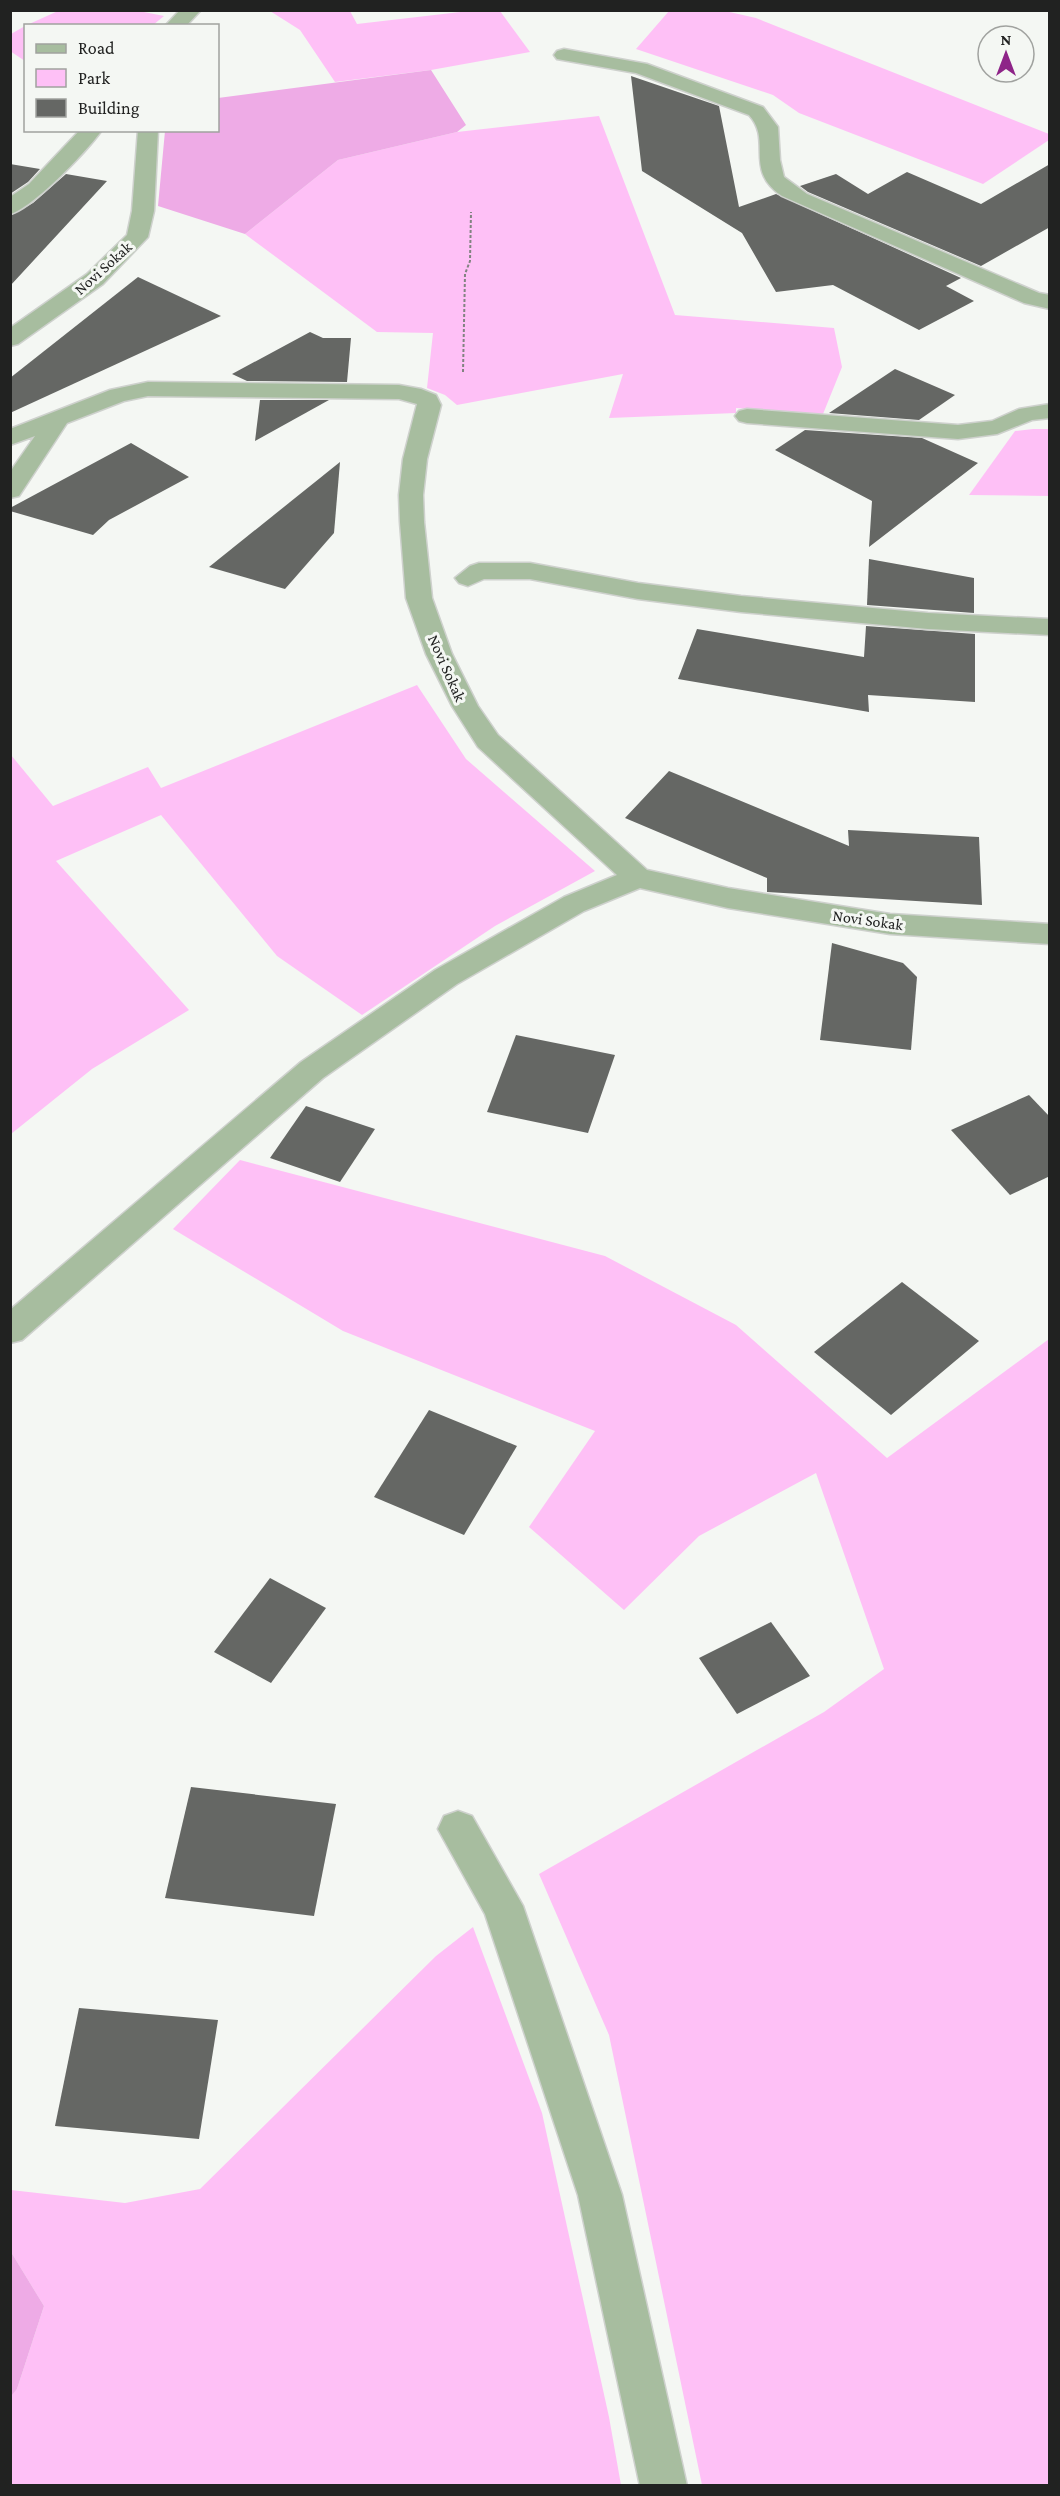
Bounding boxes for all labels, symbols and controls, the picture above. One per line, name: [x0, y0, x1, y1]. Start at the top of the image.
legend: [24, 24, 219, 132]
north arrow: [976, 24, 1036, 84]
text: N: [1001, 31, 1012, 48]
text: Road: [78, 38, 115, 58]
text: Park: [78, 68, 110, 88]
text: Building: [78, 98, 140, 118]
street label: Novi Sokak: [71, 238, 135, 298]
street label: Novi Sokak: [425, 632, 469, 704]
street label: Novi Sokak: [832, 907, 905, 933]

